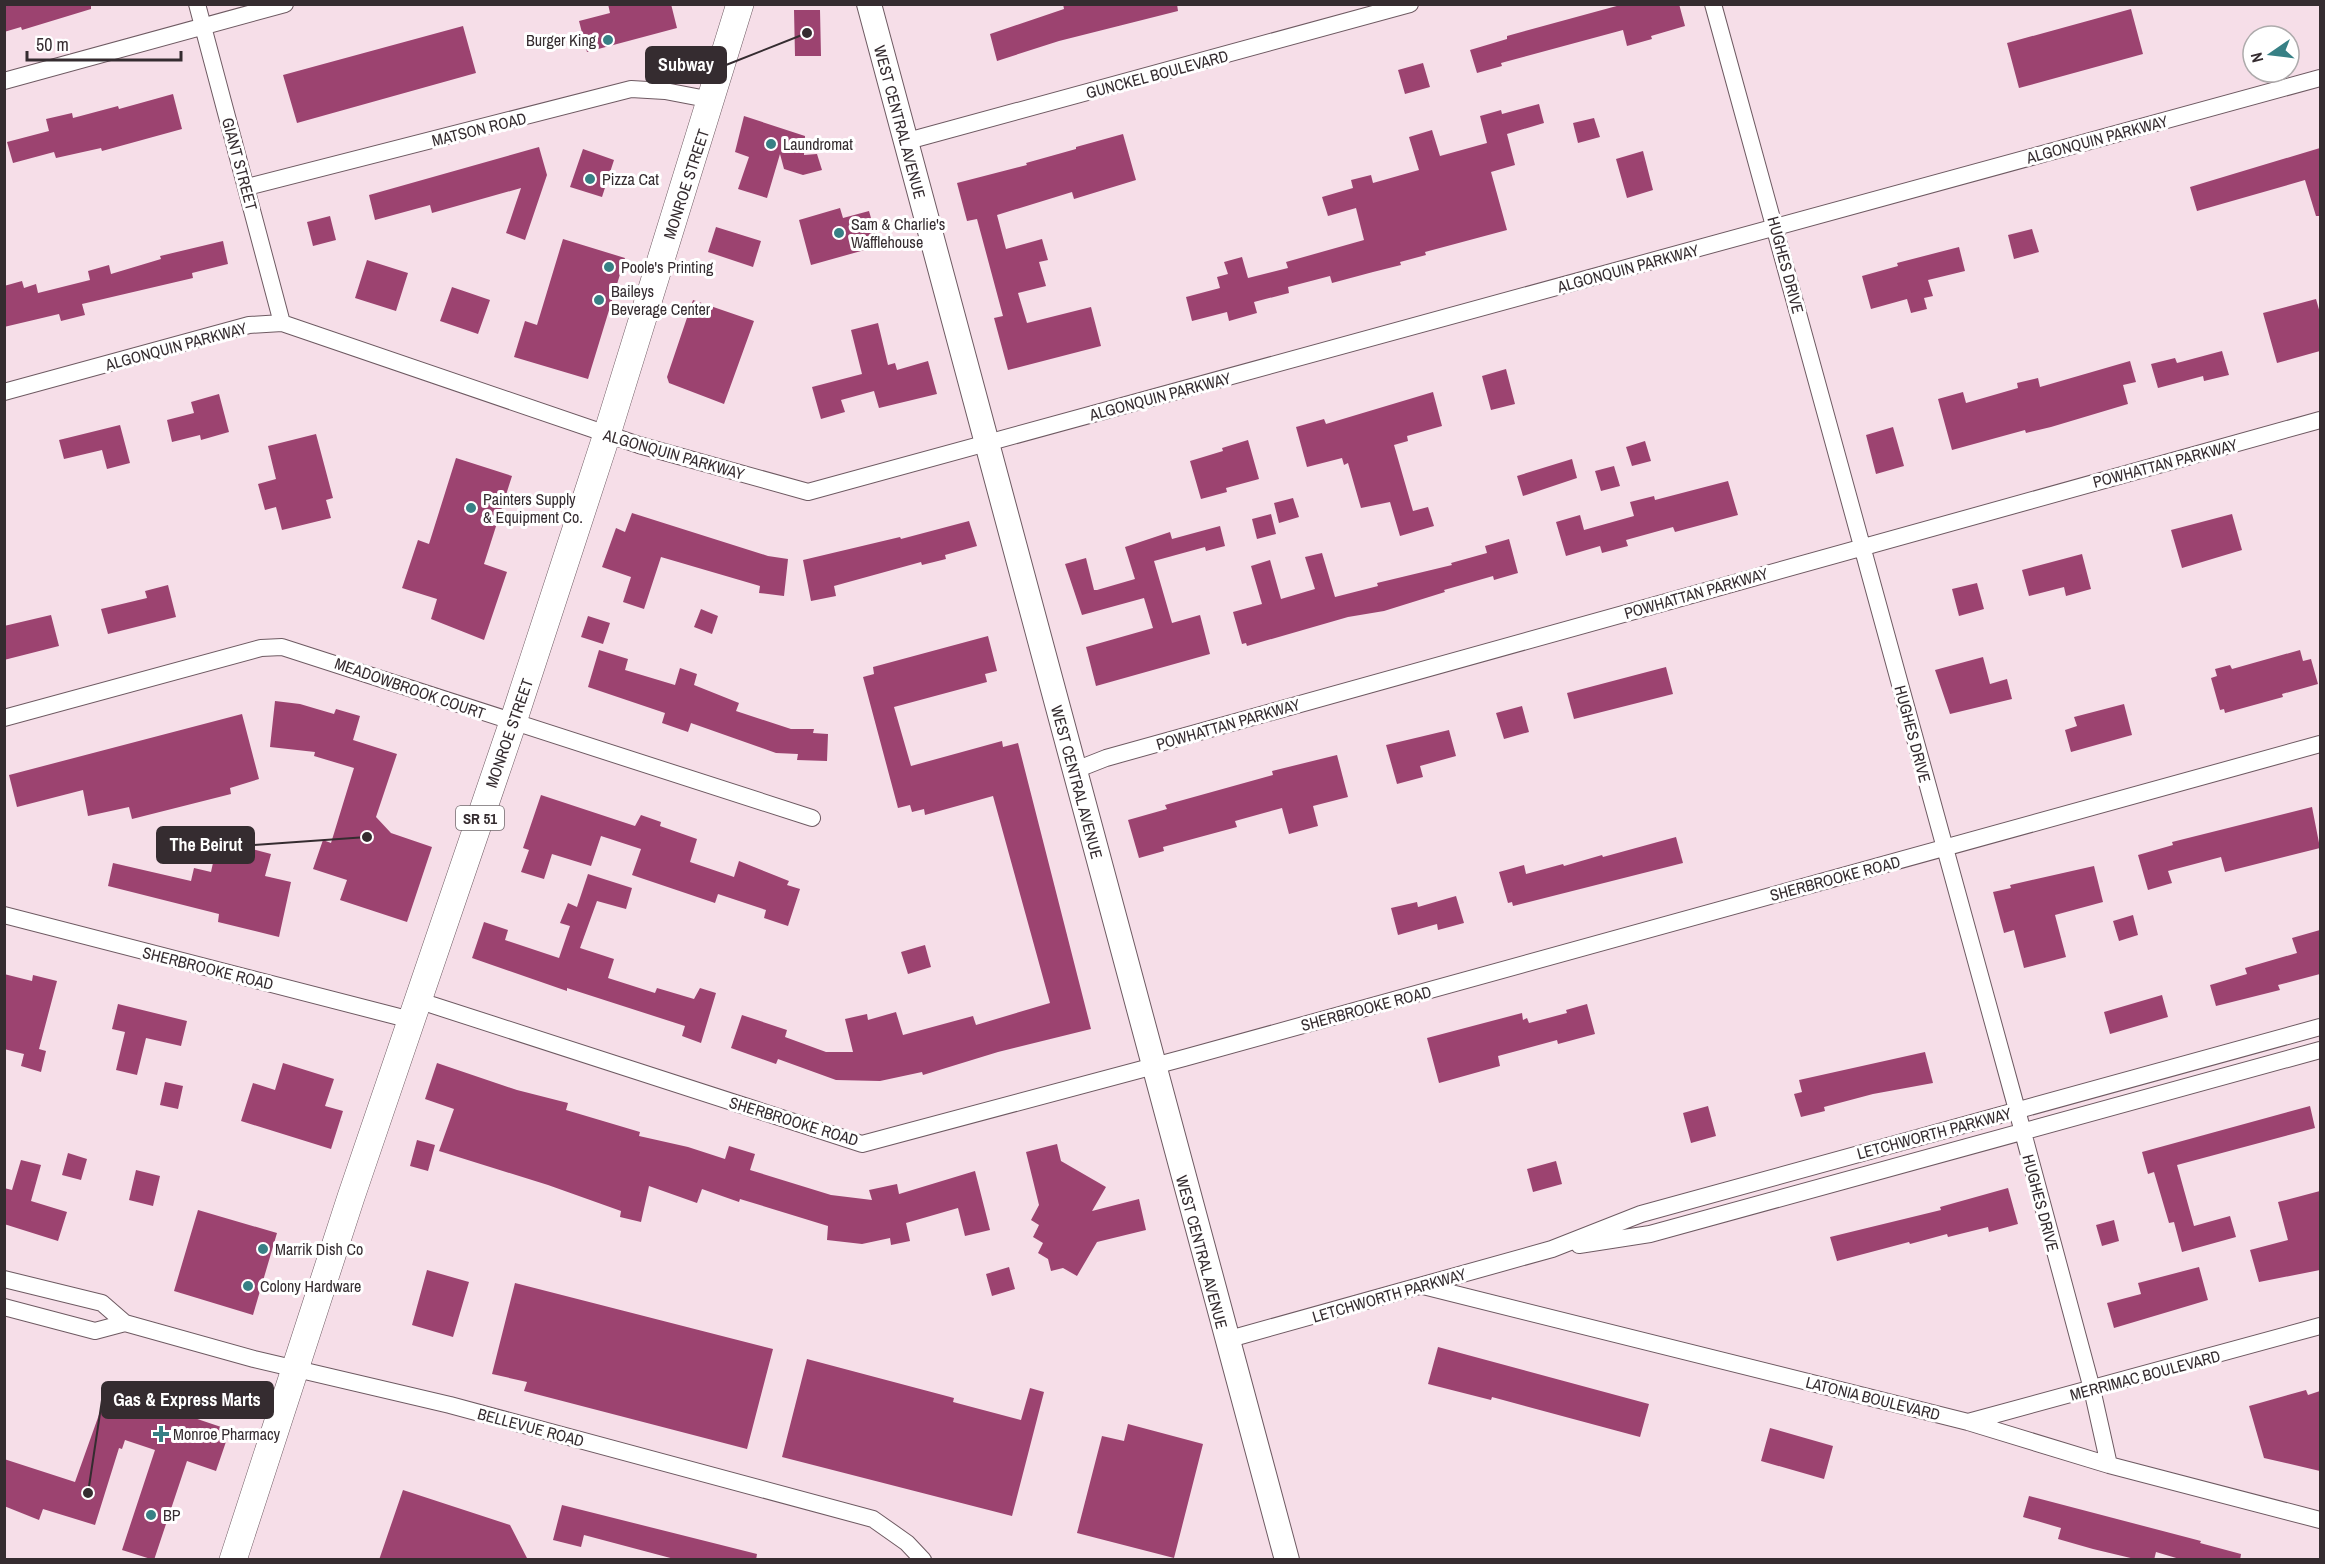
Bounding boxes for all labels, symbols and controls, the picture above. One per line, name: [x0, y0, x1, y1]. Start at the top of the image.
scale bar: [27, 24, 182, 62]
north arrow: [2241, 24, 2301, 84]
place label: Burger King: [526, 29, 597, 51]
text: 50 m: [36, 32, 69, 57]
marker: Burger King: [601, 33, 615, 47]
street label: WEST CENTRAL AVENUE: [869, 43, 931, 201]
street label: GUNCKEL BOULEVARD: [1083, 44, 1231, 104]
callout: Subway: [646, 47, 726, 83]
text: N: [2245, 50, 2268, 65]
text: Subway: [658, 52, 715, 77]
street label: MATSON ROAD: [429, 107, 529, 151]
street label: ALGONQUIN PARKWAY: [2023, 109, 2170, 169]
street label: GIANT STREET: [217, 115, 263, 213]
street label: MONROE STREET: [658, 126, 714, 242]
place label: Laundromat: [783, 133, 853, 155]
marker: Laundromat: [764, 137, 778, 151]
place label: Pizza Cat: [602, 168, 659, 190]
marker: Pizza Cat: [583, 172, 597, 186]
place label: Sam & Charlie's Wafflehouse: [851, 213, 945, 253]
street label: HUGHES DRIVE: [1762, 214, 1810, 316]
marker: Sam & Charlie's Wafflehouse: [832, 226, 846, 240]
street label: ALGONQUIN PARKWAY: [1554, 238, 1701, 298]
place label: Poole's Printing: [621, 256, 714, 278]
marker: Poole's Printing: [602, 260, 616, 274]
place label: Baileys Beverage Center: [611, 280, 711, 320]
marker: Baileys Beverage Center: [592, 293, 606, 307]
street label: ALGONQUIN PARKWAY: [102, 316, 249, 376]
street label: ALGONQUIN PARKWAY: [1086, 366, 1233, 426]
street label: ALGONQUIN PARKWAY: [600, 423, 747, 485]
street label: POWHATTAN PARKWAY: [2090, 433, 2240, 493]
place label: Painters Supply & Equipment Co.: [483, 488, 583, 528]
marker: Painters Supply & Equipment Co.: [464, 501, 478, 515]
street label: POWHATTAN PARKWAY: [1621, 562, 1771, 624]
street label: MEADOWBROOK COURT: [332, 652, 488, 724]
street label: MONROE STREET: [480, 675, 538, 791]
street label: HUGHES DRIVE: [1889, 683, 1937, 785]
street label: POWHATTAN PARKWAY: [1153, 693, 1303, 755]
street label: WEST CENTRAL AVENUE: [1046, 703, 1108, 861]
road number: SR 51: [456, 806, 504, 830]
callout: The Beirut: [157, 827, 254, 863]
text: The Beirut: [170, 832, 243, 857]
street label: SHERBROOKE ROAD: [1767, 850, 1903, 906]
street label: SHERBROOKE ROAD: [140, 941, 276, 995]
street label: SHERBROOKE ROAD: [1298, 980, 1434, 1036]
street label: SHERBROOKE ROAD: [727, 1091, 861, 1151]
street label: LETCHWORTH PARKWAY: [1854, 1102, 2014, 1164]
street label: HUGHES DRIVE: [2017, 1152, 2065, 1254]
street label: WEST CENTRAL AVENUE: [1171, 1173, 1233, 1331]
place label: Marrik Dish Co: [275, 1238, 363, 1260]
marker: Marrik Dish Co: [256, 1242, 270, 1256]
street label: LETCHWORTH PARKWAY: [1309, 1262, 1469, 1328]
place label: Colony Hardware: [260, 1275, 361, 1297]
marker: Colony Hardware: [241, 1279, 255, 1293]
street label: MERRIMAC BOULEVARD: [2067, 1344, 2223, 1406]
street label: LATONIA BOULEVARD: [1803, 1371, 1943, 1425]
callout: Gas & Express Marts: [102, 1382, 273, 1418]
text: Gas & Express Marts: [113, 1387, 261, 1412]
street label: BELLEVUE ROAD: [475, 1402, 587, 1452]
place label: Monroe Pharmacy: [173, 1423, 281, 1445]
marker: Monroe Pharmacy: [154, 1427, 168, 1441]
place label: BP: [163, 1504, 181, 1526]
marker: BP: [144, 1508, 158, 1522]

